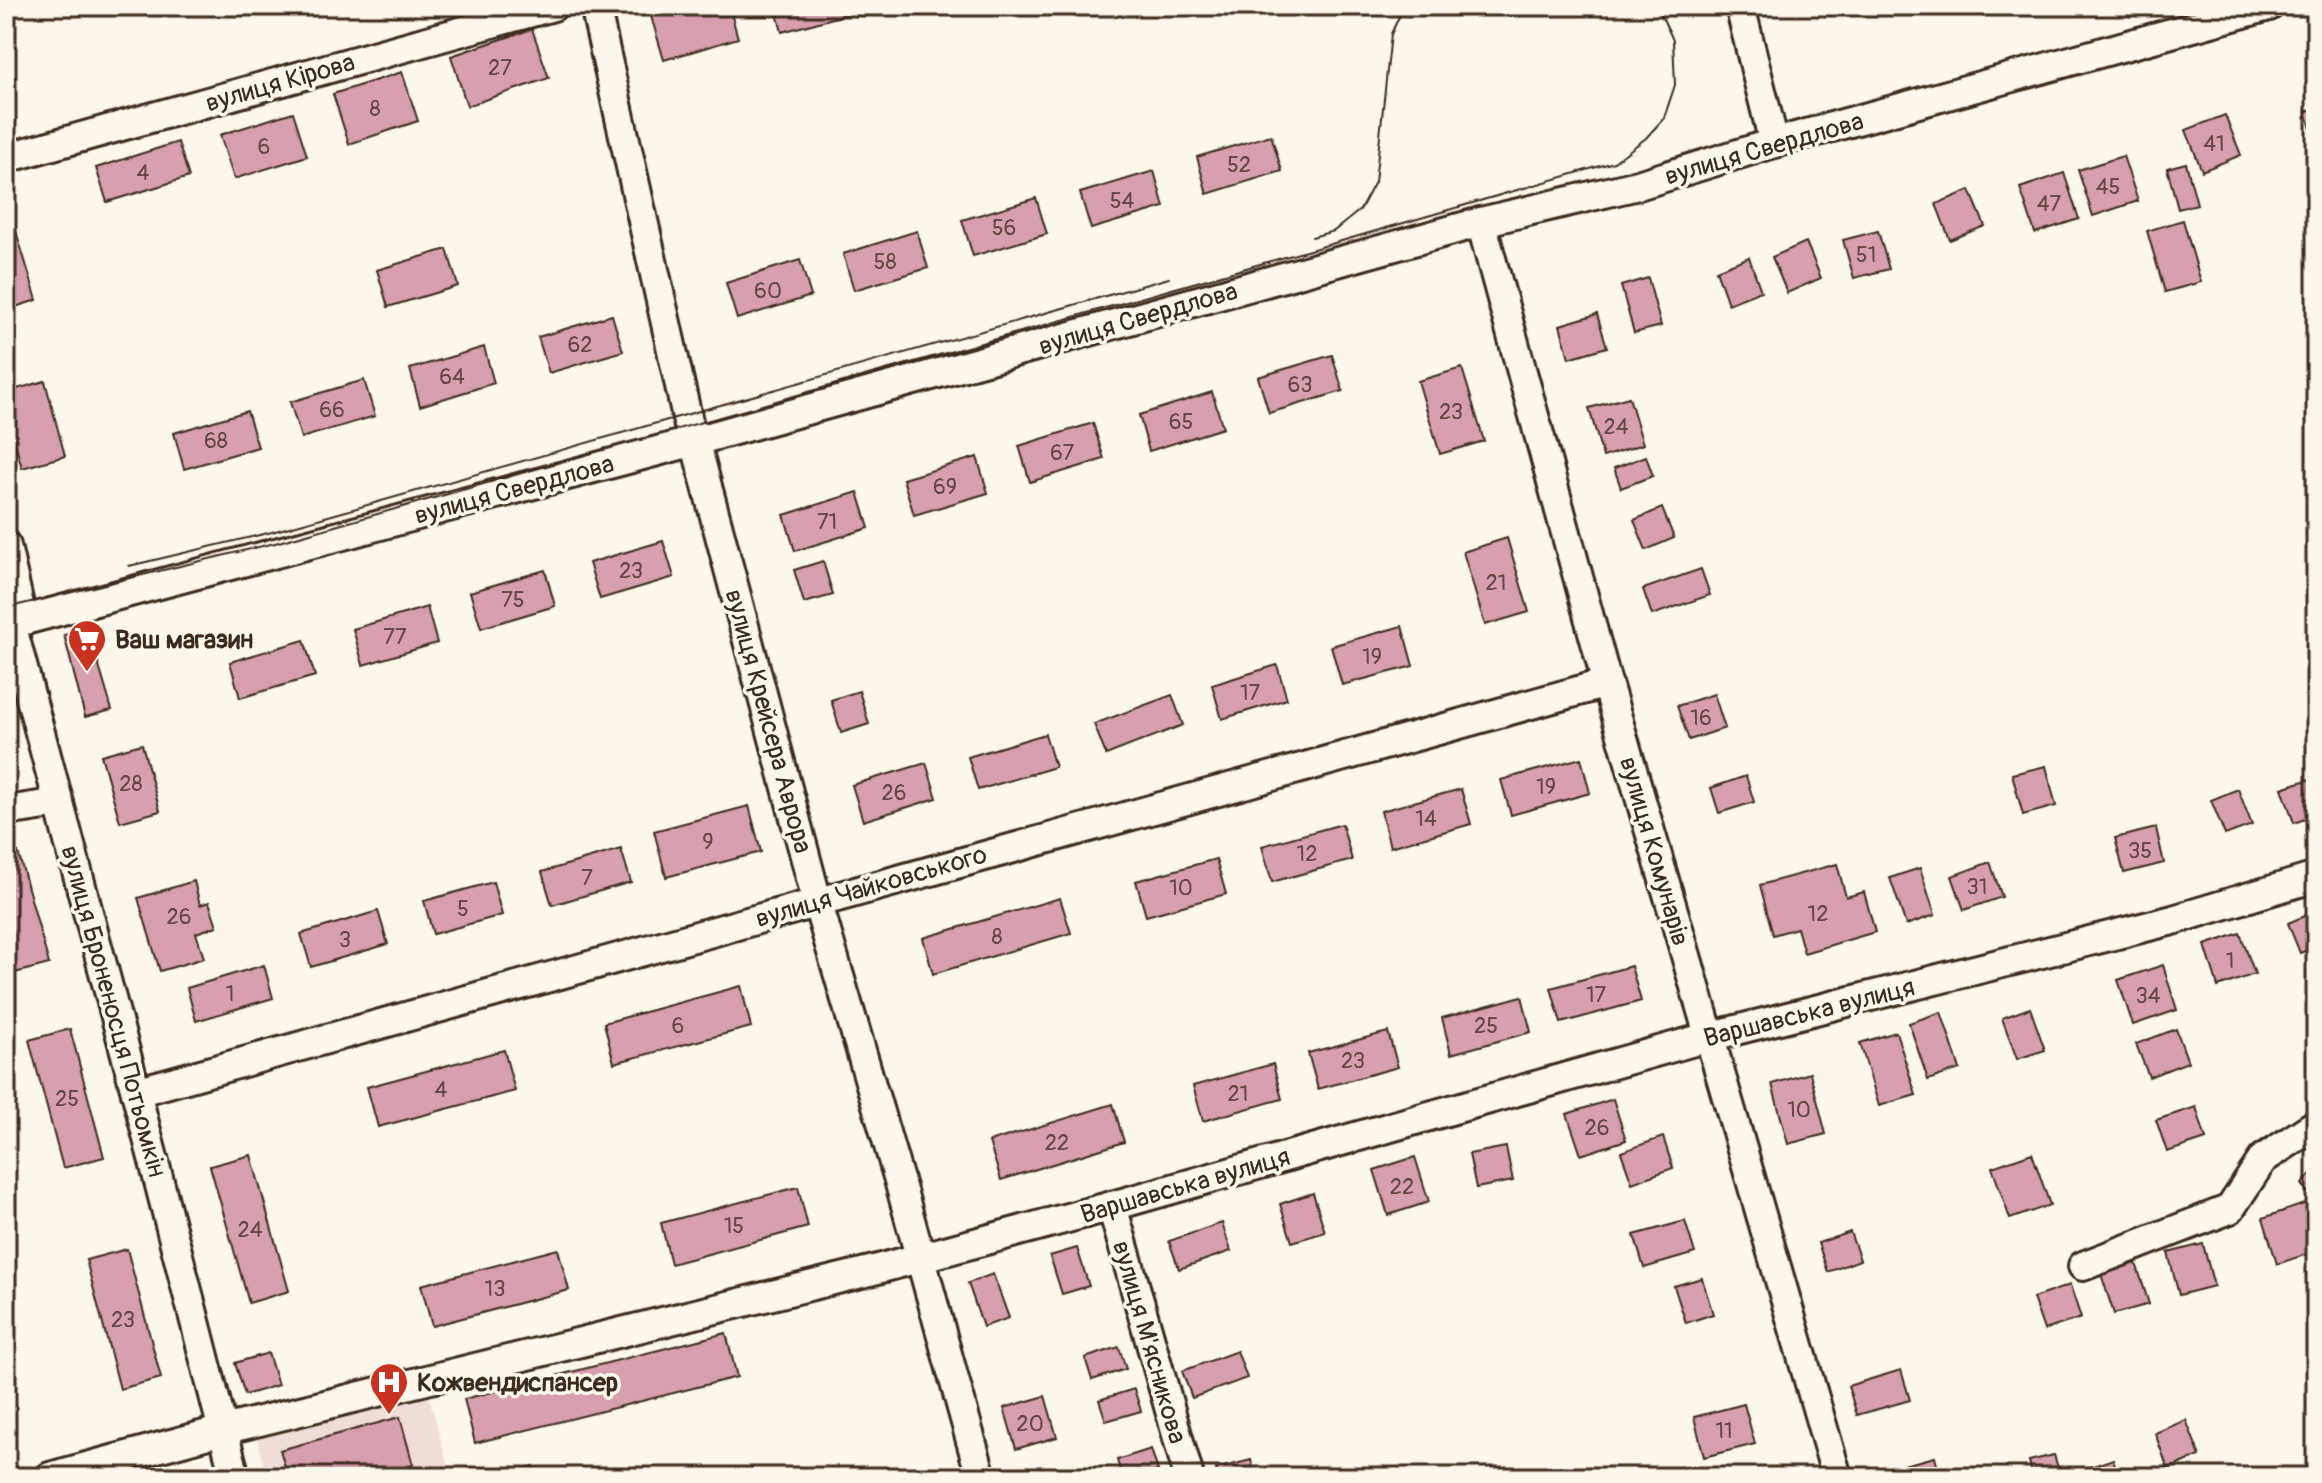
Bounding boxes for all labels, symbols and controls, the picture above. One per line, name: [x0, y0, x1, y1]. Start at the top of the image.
street label: вулиця Кірова: [202, 46, 359, 120]
house number: 27: [488, 54, 512, 82]
house number: 8: [369, 95, 381, 123]
street label: вулиця Свердлова: [1661, 105, 1867, 193]
house number: 41: [2203, 130, 2225, 158]
house number: 6: [258, 133, 270, 161]
house number: 52: [1227, 151, 1251, 179]
house number: 4: [137, 159, 150, 187]
house number: 45: [2096, 173, 2120, 201]
house number: 54: [1110, 187, 1135, 215]
house number: 47: [2037, 190, 2062, 218]
house number: 56: [992, 214, 1016, 242]
house number: 51: [1856, 241, 1876, 269]
house number: 58: [873, 248, 897, 276]
street label: вулиця Свердлова: [1035, 275, 1241, 363]
house number: 60: [754, 277, 782, 305]
house number: 62: [567, 331, 593, 359]
house number: 64: [439, 363, 465, 391]
house number: 63: [1287, 371, 1313, 399]
house number: 66: [319, 396, 345, 424]
house number: 23: [1439, 398, 1463, 426]
house number: 65: [1169, 408, 1193, 436]
house number: 24: [1603, 413, 1629, 441]
house number: 68: [204, 427, 228, 455]
house number: 67: [1050, 439, 1074, 467]
street label: вулиця Свердлова: [411, 448, 618, 532]
house number: 69: [933, 473, 957, 501]
house number: 71: [817, 508, 837, 536]
house number: 23: [619, 557, 643, 585]
house number: 21: [1486, 569, 1506, 597]
house number: 75: [501, 586, 525, 614]
street label: вулиця Крейсера Аврора: [717, 586, 819, 857]
supermarket icon: Ваш магазин: [66, 618, 108, 673]
house number: 77: [383, 623, 407, 651]
place label: Ваш магазин: [115, 624, 253, 656]
house number: 19: [1362, 643, 1382, 671]
house number: 17: [1240, 679, 1260, 707]
house number: 16: [1690, 704, 1712, 732]
street label: вулиця Комунарів: [1612, 753, 1696, 950]
house number: 28: [119, 770, 143, 798]
house number: 19: [1536, 773, 1556, 801]
house number: 26: [881, 779, 907, 807]
house number: 14: [1415, 805, 1437, 833]
house number: 9: [702, 828, 714, 856]
house number: 35: [2128, 837, 2152, 865]
street label: вулиця Чайковського: [752, 839, 991, 935]
house number: 12: [1297, 840, 1317, 868]
street label: вулиця Броненосця Потьомкін: [53, 842, 173, 1181]
house number: 7: [581, 864, 593, 892]
house number: 31: [1967, 873, 1987, 901]
house number: 10: [1169, 874, 1193, 902]
house number: 5: [457, 895, 469, 923]
house number: 12: [1808, 900, 1828, 928]
house number: 26: [166, 903, 192, 931]
house number: 8: [991, 923, 1003, 951]
house number: 3: [339, 926, 351, 954]
house number: 1: [2226, 947, 2234, 975]
street label: Варшавська вулиця: [1700, 971, 1918, 1055]
house number: 1: [226, 980, 234, 1008]
house number: 17: [1586, 981, 1606, 1009]
house number: 34: [2135, 982, 2161, 1010]
house number: 6: [672, 1012, 684, 1040]
house number: 25: [1474, 1012, 1498, 1040]
house number: 23: [1341, 1047, 1365, 1075]
house number: 4: [435, 1076, 448, 1104]
house number: 21: [1228, 1080, 1248, 1108]
house number: 25: [55, 1085, 79, 1113]
house number: 10: [1787, 1096, 1811, 1124]
house number: 26: [1584, 1114, 1610, 1142]
house number: 22: [1045, 1129, 1069, 1157]
street label: Варшавська вулиця: [1077, 1141, 1294, 1231]
house number: 22: [1390, 1173, 1414, 1201]
house number: 15: [724, 1212, 744, 1240]
house number: 24: [237, 1216, 263, 1244]
street label: вулиця М'ясникова: [1105, 1237, 1193, 1447]
house number: 13: [485, 1275, 505, 1303]
house number: 23: [111, 1306, 135, 1334]
hospital icon: Кожвендиспансер: [368, 1361, 410, 1416]
place label: Кожвендиспансер: [417, 1367, 618, 1399]
house number: 20: [1016, 1410, 1044, 1438]
house number: 11: [1715, 1417, 1733, 1445]

